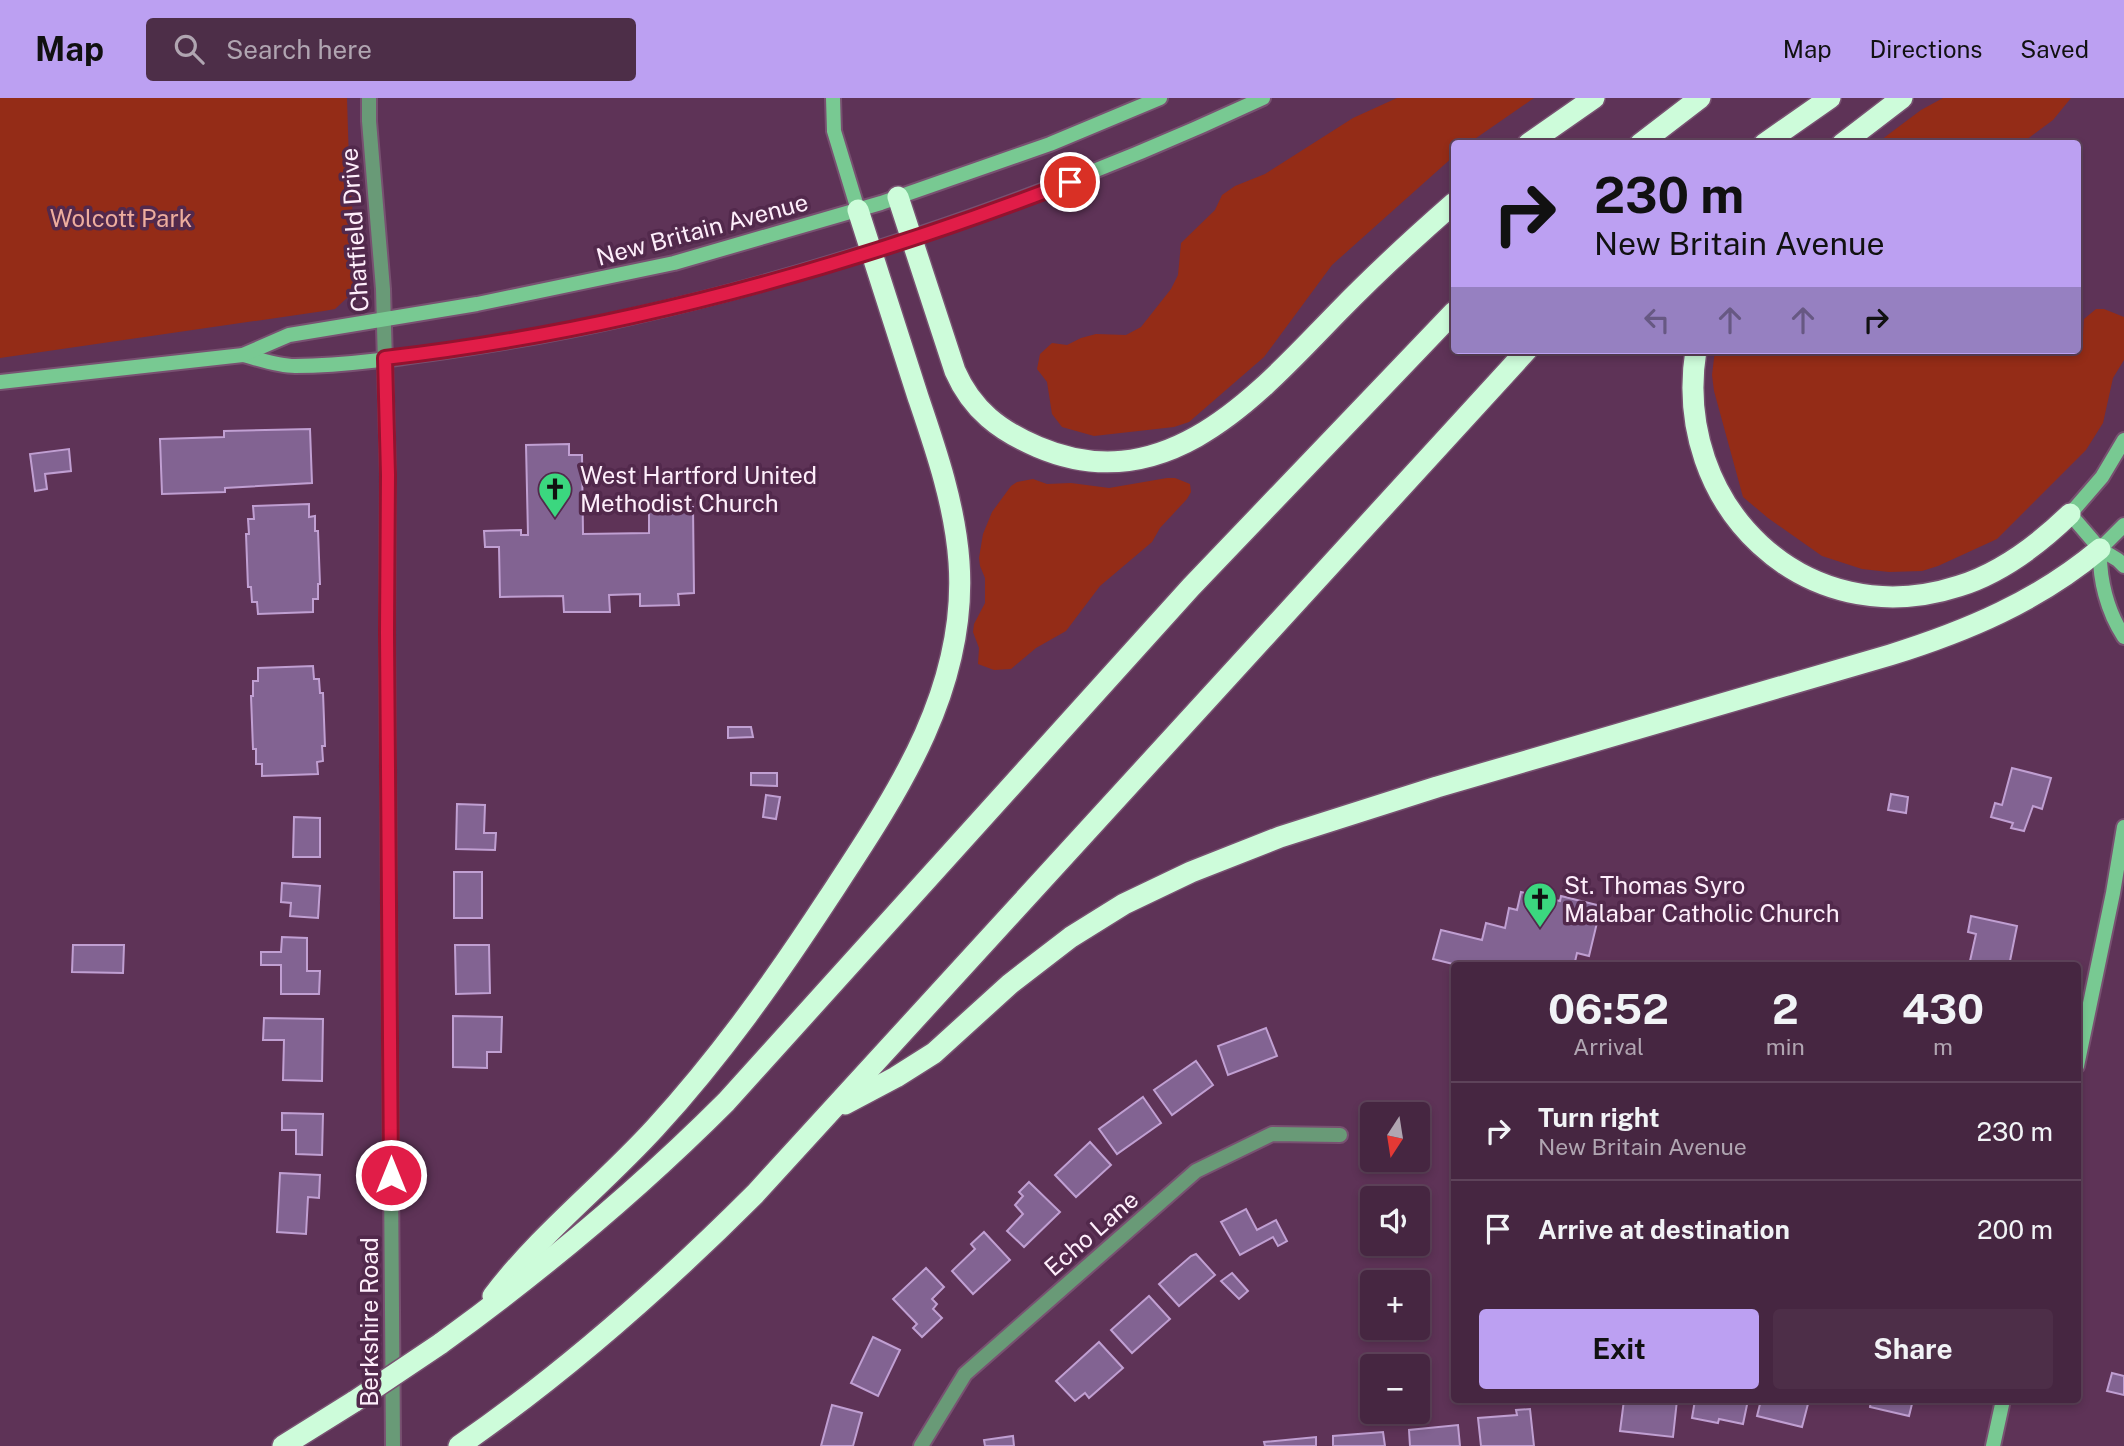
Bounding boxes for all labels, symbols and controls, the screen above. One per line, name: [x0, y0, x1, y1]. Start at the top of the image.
search box: [146, 18, 636, 81]
text: Map: [35, 30, 104, 68]
icon: search: [170, 30, 208, 68]
text: Search here: [226, 34, 372, 65]
text: Map: [1783, 35, 1832, 63]
text: Directions: [1870, 35, 1982, 63]
text: Saved: [2020, 35, 2089, 63]
street label: Chatfield Drive: [334, 147, 374, 313]
pin: [1040, 152, 1100, 212]
icon: arrive: [1051, 163, 1089, 201]
text: 230 m: [1594, 166, 1744, 224]
icon: right: [1479, 168, 1570, 259]
street label: New Britain Avenue: [593, 187, 811, 271]
park label: Wolcott Park: [50, 204, 192, 232]
text: New Britain Avenue: [1594, 225, 1885, 262]
icon: left: [1638, 301, 1676, 339]
icon: ahead: [1711, 301, 1749, 339]
icon: ahead: [1784, 301, 1822, 339]
icon: right: [1857, 301, 1895, 339]
place label: West Hartford United Methodist Church: [580, 461, 817, 517]
church icon: West Hartford United Methodist Church: [536, 470, 574, 519]
place label: St. Thomas Syro Malabar Catholic Church: [1564, 871, 1840, 927]
church icon: St. Thomas Syro Malabar Catholic Church: [1521, 880, 1559, 929]
text: 06:52: [1548, 984, 1669, 1033]
text: 2: [1772, 984, 1799, 1033]
text: 430: [1902, 984, 1984, 1033]
text: Arrival: [1573, 1033, 1644, 1060]
text: min: [1766, 1033, 1805, 1060]
text: m: [1933, 1033, 1953, 1060]
north arrow: [1360, 1102, 1430, 1172]
map controls: [1360, 1102, 1430, 1424]
text: Turn right: [1538, 1102, 1660, 1133]
icon: right: [1479, 1112, 1517, 1150]
text: 230 m: [1977, 1116, 2053, 1147]
text: New Britain Avenue: [1538, 1133, 1747, 1160]
position arrow: [354, 1138, 428, 1212]
street label: Echo Lane: [1038, 1185, 1144, 1281]
button: sound: [1360, 1186, 1430, 1256]
icon: arrive: [1479, 1210, 1517, 1248]
text: Arrive at destination: [1538, 1214, 1790, 1245]
text: 200 m: [1977, 1214, 2053, 1245]
street label: Berkshire Road: [355, 1237, 383, 1407]
button: +: [1360, 1270, 1430, 1340]
button: Exit: [1479, 1309, 1759, 1389]
button: Share: [1773, 1309, 2053, 1389]
button: −: [1360, 1354, 1430, 1424]

